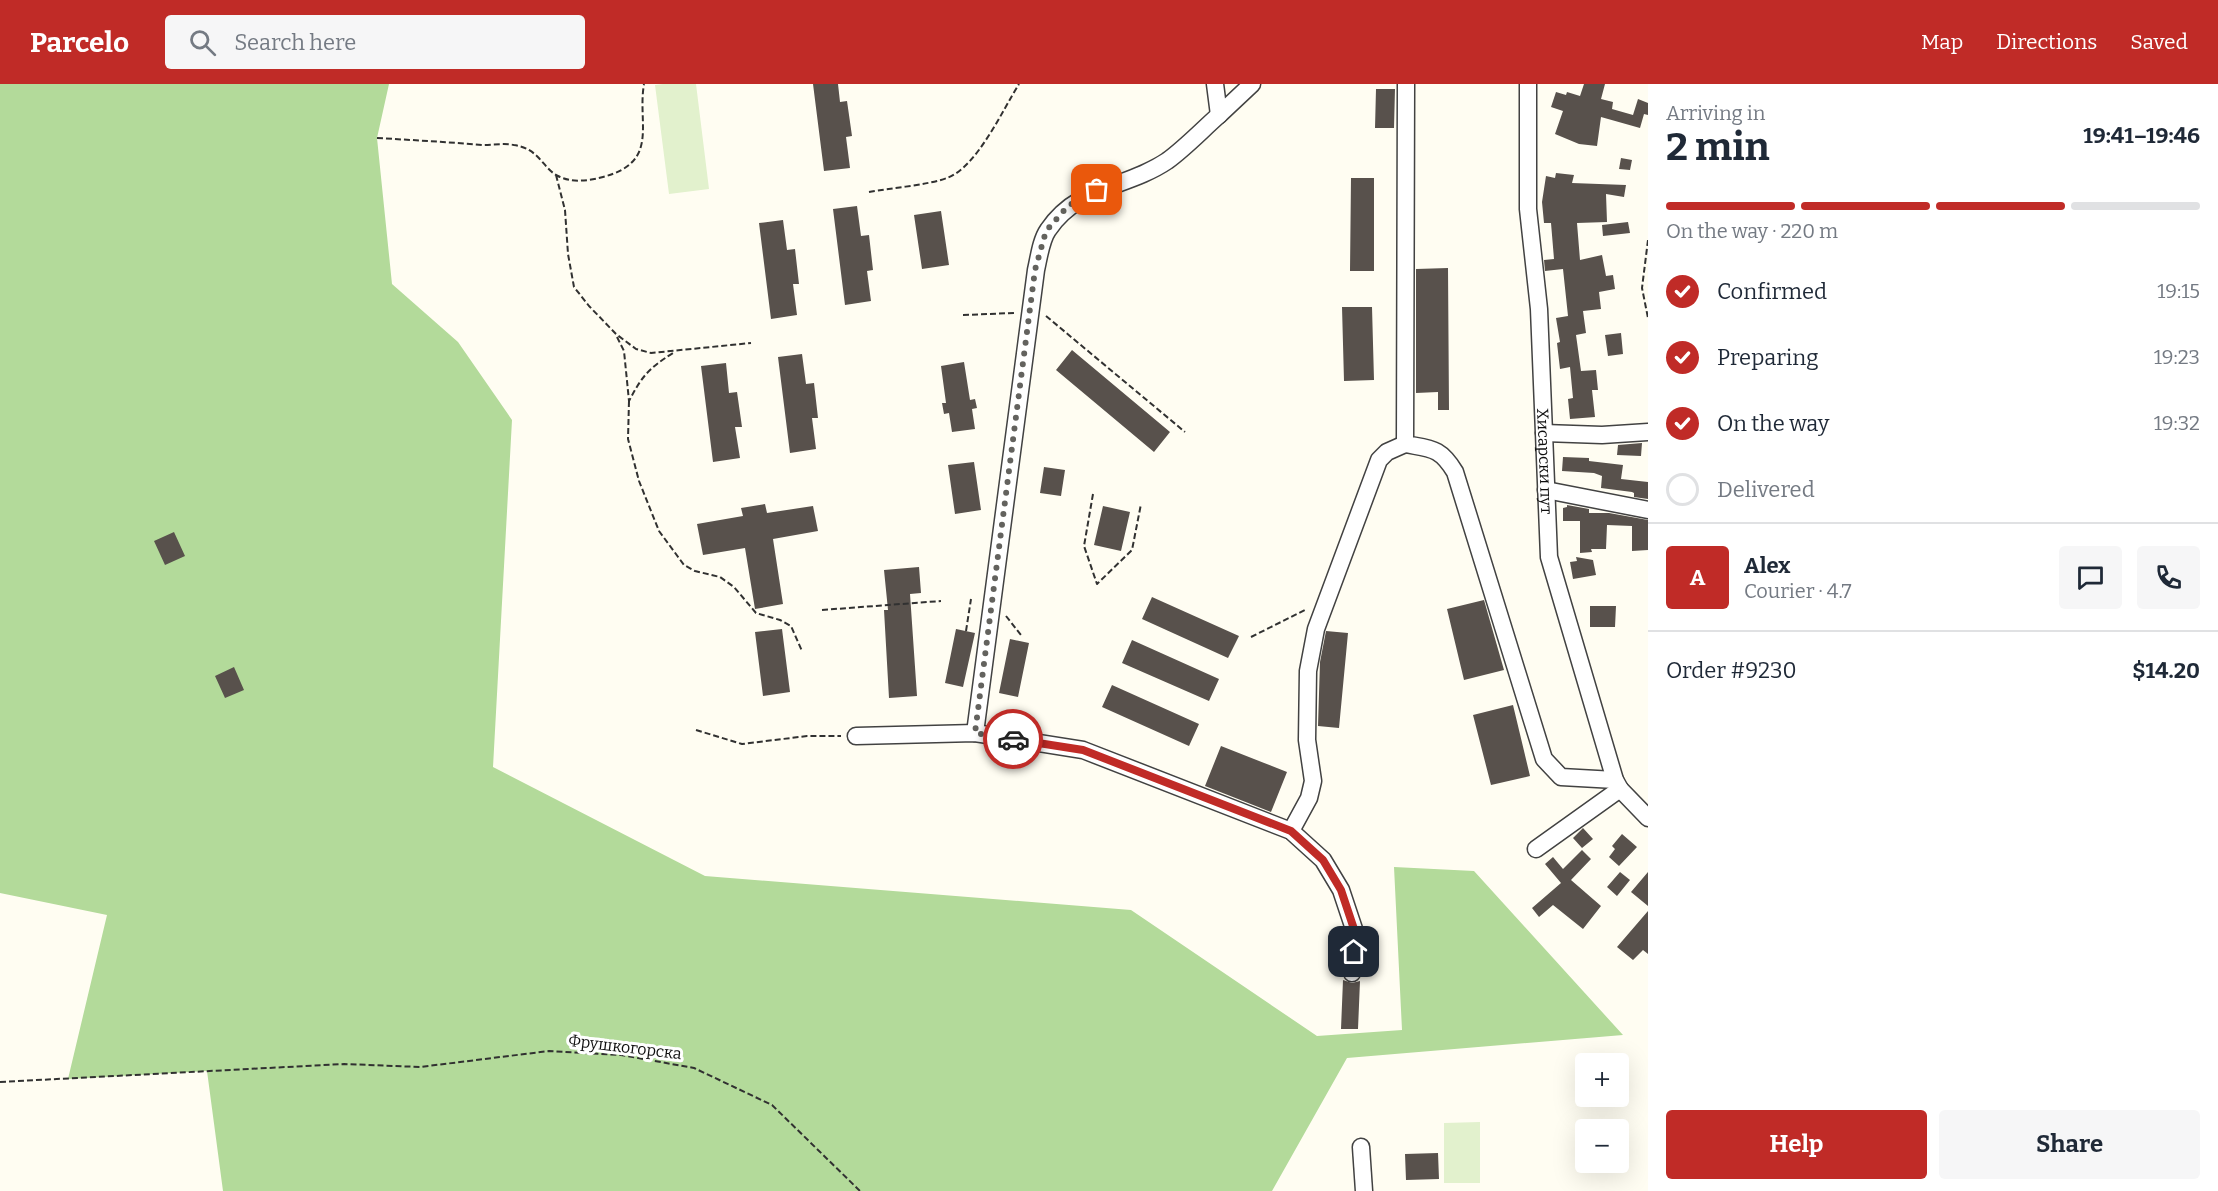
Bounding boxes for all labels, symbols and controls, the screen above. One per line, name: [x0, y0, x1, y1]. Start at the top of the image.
search box: [165, 15, 585, 69]
text: Parcelo: [30, 26, 129, 59]
icon: search: [186, 26, 219, 59]
text: Search here: [234, 29, 356, 56]
text: Map: [1921, 29, 1963, 55]
text: Directions: [1996, 29, 2097, 55]
text: Saved: [2130, 29, 2188, 55]
text: Arriving in: [1666, 101, 1765, 125]
text: 19:41–19:46: [2083, 122, 2200, 149]
text: 2 min: [1666, 124, 1770, 170]
pin: [1071, 164, 1122, 215]
icon: bag: [1080, 173, 1113, 206]
text: On the way · 220 m: [1666, 219, 1838, 243]
icon: check: [1666, 275, 1699, 308]
text: Confirmed: [1717, 278, 1827, 305]
text: 19:15: [2157, 279, 2200, 303]
icon: check: [1666, 341, 1699, 374]
text: Preparing: [1717, 344, 1819, 371]
text: 19:23: [2154, 345, 2200, 369]
icon: check: [1666, 407, 1699, 440]
street label: Хисарски пут: [1534, 408, 1557, 515]
text: On the way: [1717, 410, 1829, 437]
text: 19:32: [2154, 411, 2200, 435]
text: Delivered: [1717, 476, 1815, 503]
button: chat: [2059, 546, 2122, 609]
button: phone: [2137, 546, 2200, 609]
text: Alex: [1744, 552, 1790, 579]
text: A: [1690, 564, 1705, 591]
text: Courier · 4.7: [1744, 579, 1852, 603]
text: Order #9230: [1666, 657, 1797, 684]
text: $14.20: [2132, 657, 2200, 684]
courier: [983, 709, 1043, 769]
icon: car: [997, 723, 1030, 756]
pin: [1328, 926, 1379, 977]
icon: home: [1337, 935, 1370, 968]
street label: Фрушкогорска: [567, 1031, 683, 1063]
map controls: [1575, 1053, 1629, 1173]
button: +: [1575, 1053, 1629, 1107]
button: Help: [1666, 1110, 1927, 1179]
button: Share: [1939, 1110, 2200, 1179]
button: −: [1575, 1119, 1629, 1173]

